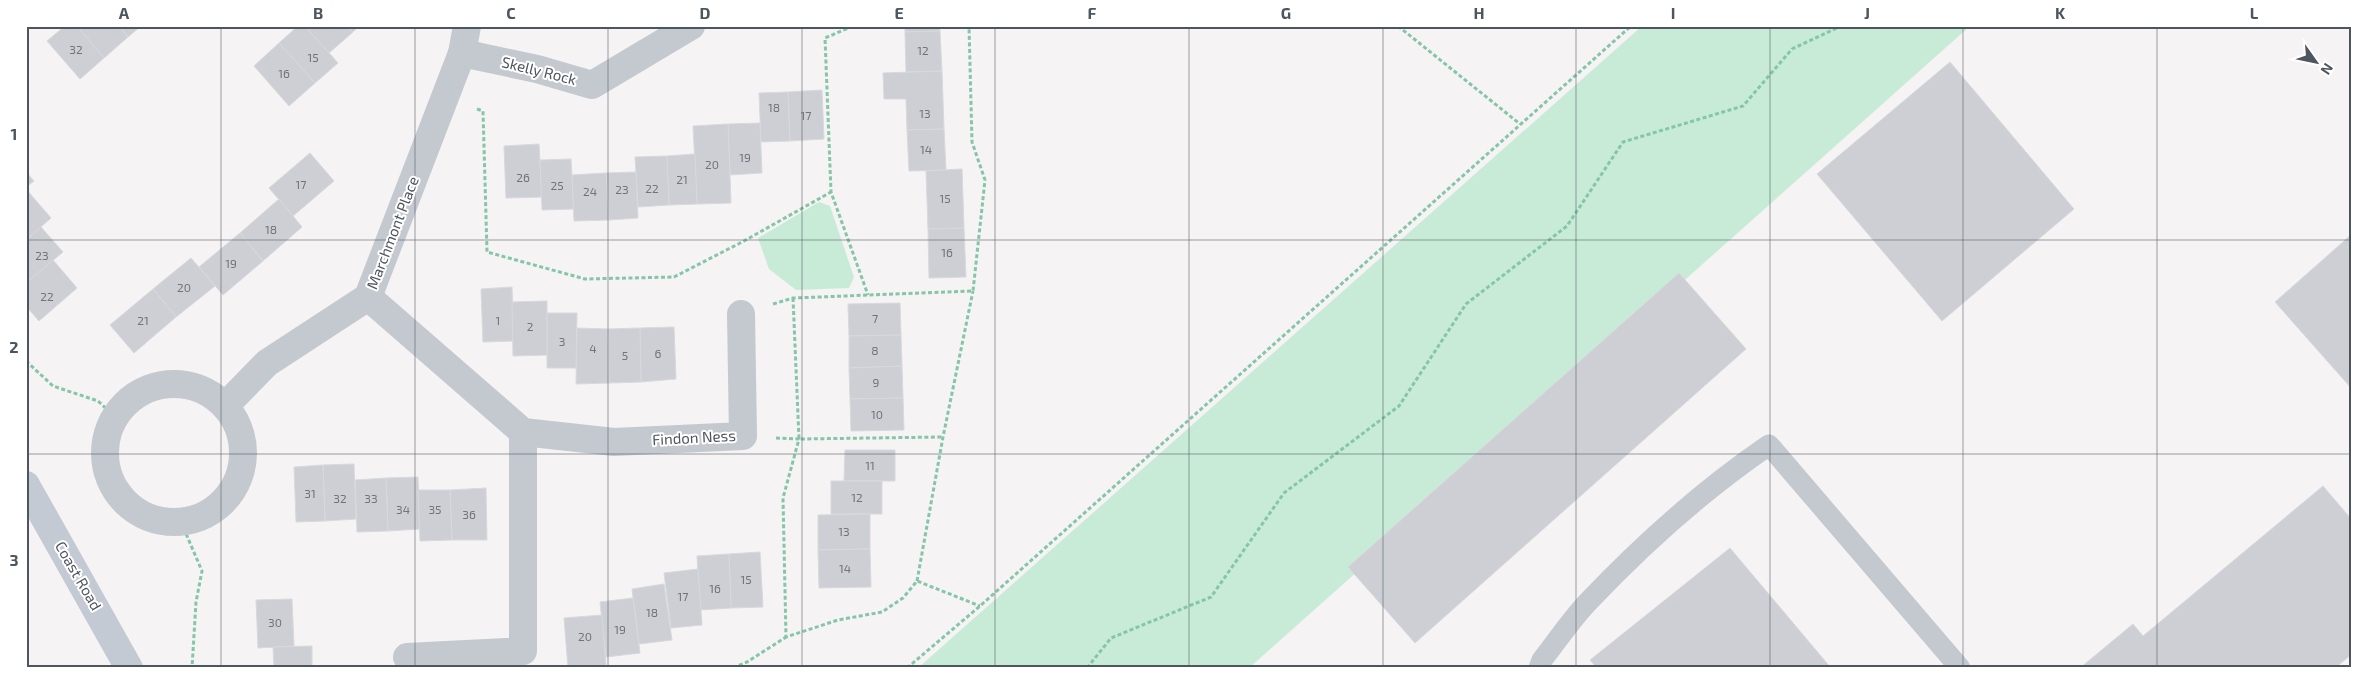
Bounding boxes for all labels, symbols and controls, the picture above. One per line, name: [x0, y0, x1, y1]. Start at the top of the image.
text: A: [119, 3, 130, 22]
text: B: [313, 3, 323, 22]
text: C: [506, 3, 516, 22]
text: D: [700, 3, 711, 22]
text: E: [894, 3, 904, 22]
text: F: [1088, 3, 1097, 22]
text: G: [1281, 3, 1291, 22]
text: H: [1473, 3, 1485, 22]
text: I: [1671, 3, 1675, 22]
text: J: [1864, 3, 1870, 22]
text: K: [2055, 3, 2066, 22]
text: L: [2250, 3, 2259, 22]
north arrow: [2290, 38, 2340, 88]
house number: 32: [69, 42, 83, 56]
house number: 12: [917, 43, 929, 57]
house number: 15: [307, 50, 319, 64]
street label: Skelly Rock: [500, 52, 579, 88]
text: N: [2317, 60, 2337, 78]
house number: 16: [278, 66, 290, 80]
house number: 18: [768, 100, 780, 114]
house number: 13: [919, 106, 931, 120]
house number: 17: [801, 108, 811, 122]
text: 1: [11, 124, 17, 143]
house number: 14: [920, 142, 932, 156]
house number: 19: [739, 150, 751, 164]
house number: 20: [705, 157, 719, 171]
house number: 26: [516, 170, 530, 184]
house number: 21: [676, 172, 688, 186]
street label: Marchmont Place: [362, 174, 422, 292]
house number: 17: [296, 177, 306, 191]
house number: 25: [550, 178, 564, 192]
house number: 22: [645, 181, 659, 195]
house number: 23: [615, 182, 629, 196]
house number: 24: [583, 184, 597, 198]
house number: 15: [939, 191, 951, 205]
house number: 18: [265, 222, 277, 236]
house number: 16: [941, 245, 953, 259]
house number: 23: [35, 248, 49, 262]
house number: 19: [225, 256, 237, 270]
house number: 20: [177, 280, 191, 294]
house number: 22: [40, 289, 54, 303]
house number: 7: [872, 311, 878, 325]
house number: 21: [137, 313, 149, 327]
house number: 1: [496, 313, 500, 327]
house number: 2: [527, 319, 534, 333]
house number: 3: [559, 334, 565, 348]
text: 2: [9, 337, 19, 356]
house number: 4: [589, 341, 597, 355]
house number: 8: [871, 343, 879, 357]
house number: 6: [655, 346, 662, 360]
house number: 5: [622, 348, 628, 362]
house number: 9: [873, 375, 880, 389]
house number: 10: [871, 407, 883, 421]
street label: Findon Ness: [652, 426, 736, 448]
house number: 11: [865, 458, 875, 472]
house number: 31: [304, 486, 316, 500]
house number: 12: [851, 490, 863, 504]
house number: 32: [333, 491, 347, 505]
house number: 33: [364, 491, 378, 505]
house number: 34: [396, 502, 410, 516]
house number: 35: [428, 502, 442, 516]
house number: 36: [462, 507, 476, 521]
house number: 13: [838, 524, 850, 538]
street label: Coast Road: [52, 538, 106, 613]
text: 3: [9, 550, 19, 569]
house number: 14: [839, 561, 851, 575]
house number: 15: [740, 572, 752, 586]
house number: 16: [709, 581, 721, 595]
house number: 17: [678, 589, 688, 603]
house number: 18: [646, 605, 658, 619]
house number: 30: [268, 615, 282, 629]
house number: 19: [614, 622, 626, 636]
house number: 20: [578, 629, 592, 643]

